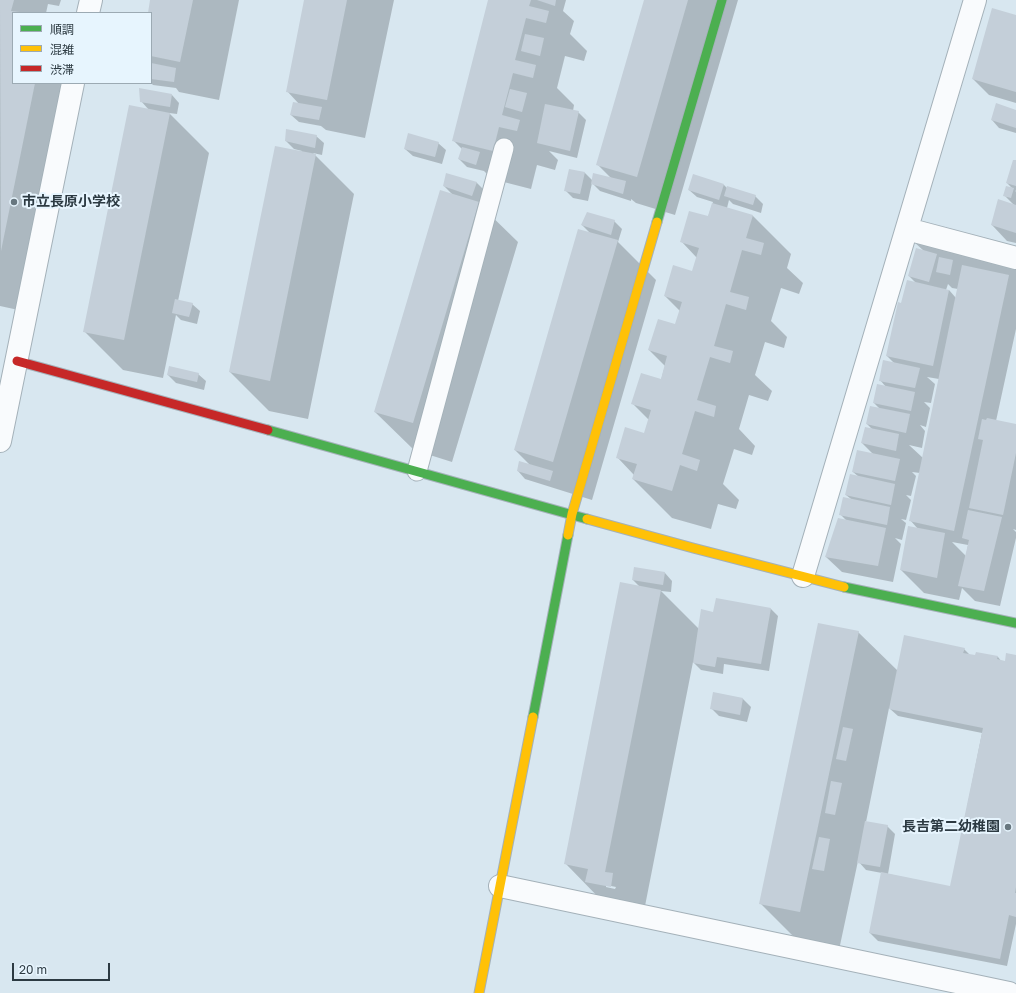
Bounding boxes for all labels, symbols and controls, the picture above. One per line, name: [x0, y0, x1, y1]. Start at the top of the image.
legend: [12, 12, 152, 84]
text: 順調: [50, 22, 74, 37]
text: 混雑: [50, 42, 74, 57]
text: 渋滞: [50, 62, 74, 77]
place label: 市立長原小学校: [22, 194, 120, 210]
marker: 市立長原小学校: [9, 197, 19, 207]
place label: 長吉第二幼稚園: [902, 819, 1000, 835]
marker: 長吉第二幼稚園: [1003, 822, 1013, 832]
scale bar: [14, 955, 112, 981]
text: 20 m: [19, 962, 47, 977]

